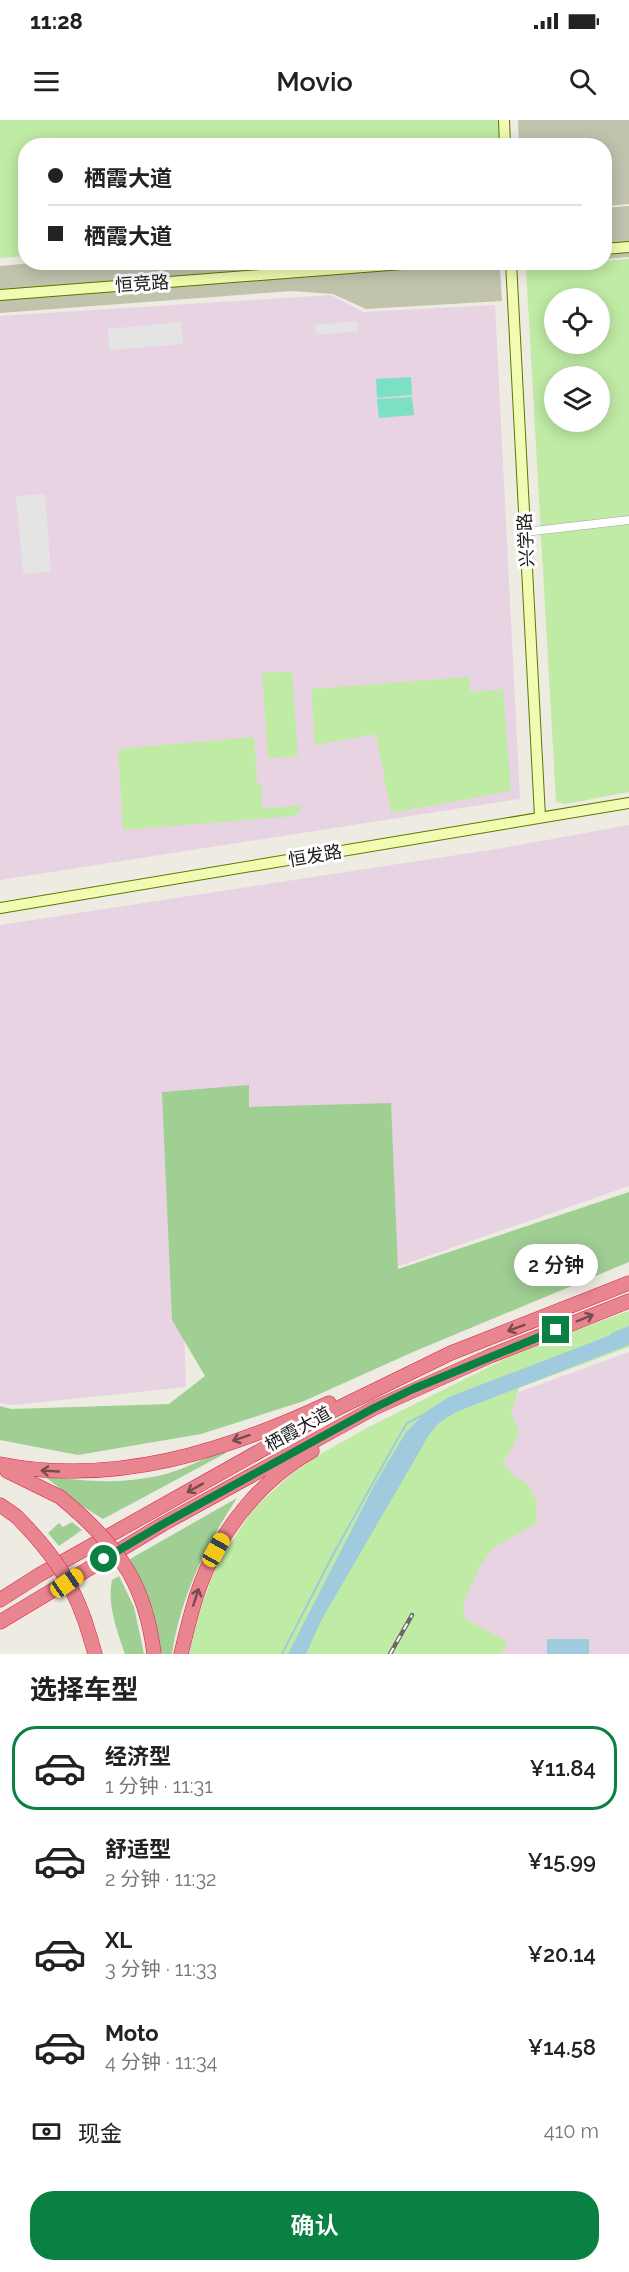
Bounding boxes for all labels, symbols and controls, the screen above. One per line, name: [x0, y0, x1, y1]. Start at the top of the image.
text: 11:28: [30, 8, 83, 34]
icon: menu: [30, 65, 63, 98]
icon: search: [566, 65, 599, 98]
text: Movio: [276, 66, 353, 97]
text: 栖霞大道: [84, 165, 172, 191]
text: 栖霞大道: [84, 223, 172, 249]
street label: 恒竞路: [114, 271, 170, 296]
map controls: [544, 288, 610, 432]
button: locate: [544, 288, 610, 354]
button: layers: [544, 366, 610, 432]
street label: 兴学路: [514, 513, 537, 568]
street label: 恒发路: [287, 840, 343, 871]
callout: 2 分钟: [514, 1243, 598, 1285]
text: 2 分钟: [528, 1253, 584, 1277]
one-way arrow: [576, 1312, 594, 1323]
route end: [542, 1316, 569, 1343]
one-way arrow: [507, 1323, 526, 1334]
street label: 栖霞大道: [261, 1402, 334, 1455]
one-way arrow: [232, 1434, 251, 1445]
one-way arrow: [41, 1465, 61, 1476]
one-way arrow: [186, 1483, 204, 1494]
car: [199, 1530, 233, 1570]
route start: [90, 1545, 117, 1572]
car: [47, 1565, 87, 1601]
one-way arrow: [191, 1588, 202, 1607]
text: 选择车型: [30, 1674, 138, 1705]
icon: car: [33, 1741, 87, 1795]
text: 经济型: [105, 1743, 171, 1769]
text: ¥11.84: [530, 1755, 596, 1781]
text: 1 分钟 · 11:31: [105, 1774, 213, 1798]
icon: car: [33, 1834, 87, 1888]
text: 舒适型: [105, 1836, 171, 1862]
text: ¥15.99: [528, 1848, 596, 1874]
text: 2 分钟 · 11:32: [105, 1867, 216, 1891]
icon: car: [33, 1927, 87, 1981]
text: XL: [105, 1927, 132, 1953]
text: ¥20.14: [528, 1941, 596, 1967]
text: 3 分钟 · 11:33: [105, 1957, 217, 1981]
icon: car: [33, 2020, 87, 2074]
text: Moto: [105, 2020, 159, 2046]
text: ¥14.58: [528, 2034, 596, 2060]
text: 4 分钟 · 11:34: [105, 2050, 217, 2074]
icon: cash: [30, 2115, 63, 2148]
text: 410 m: [544, 2119, 599, 2143]
text: 现金: [78, 2120, 122, 2146]
button: 确认: [30, 2191, 599, 2260]

